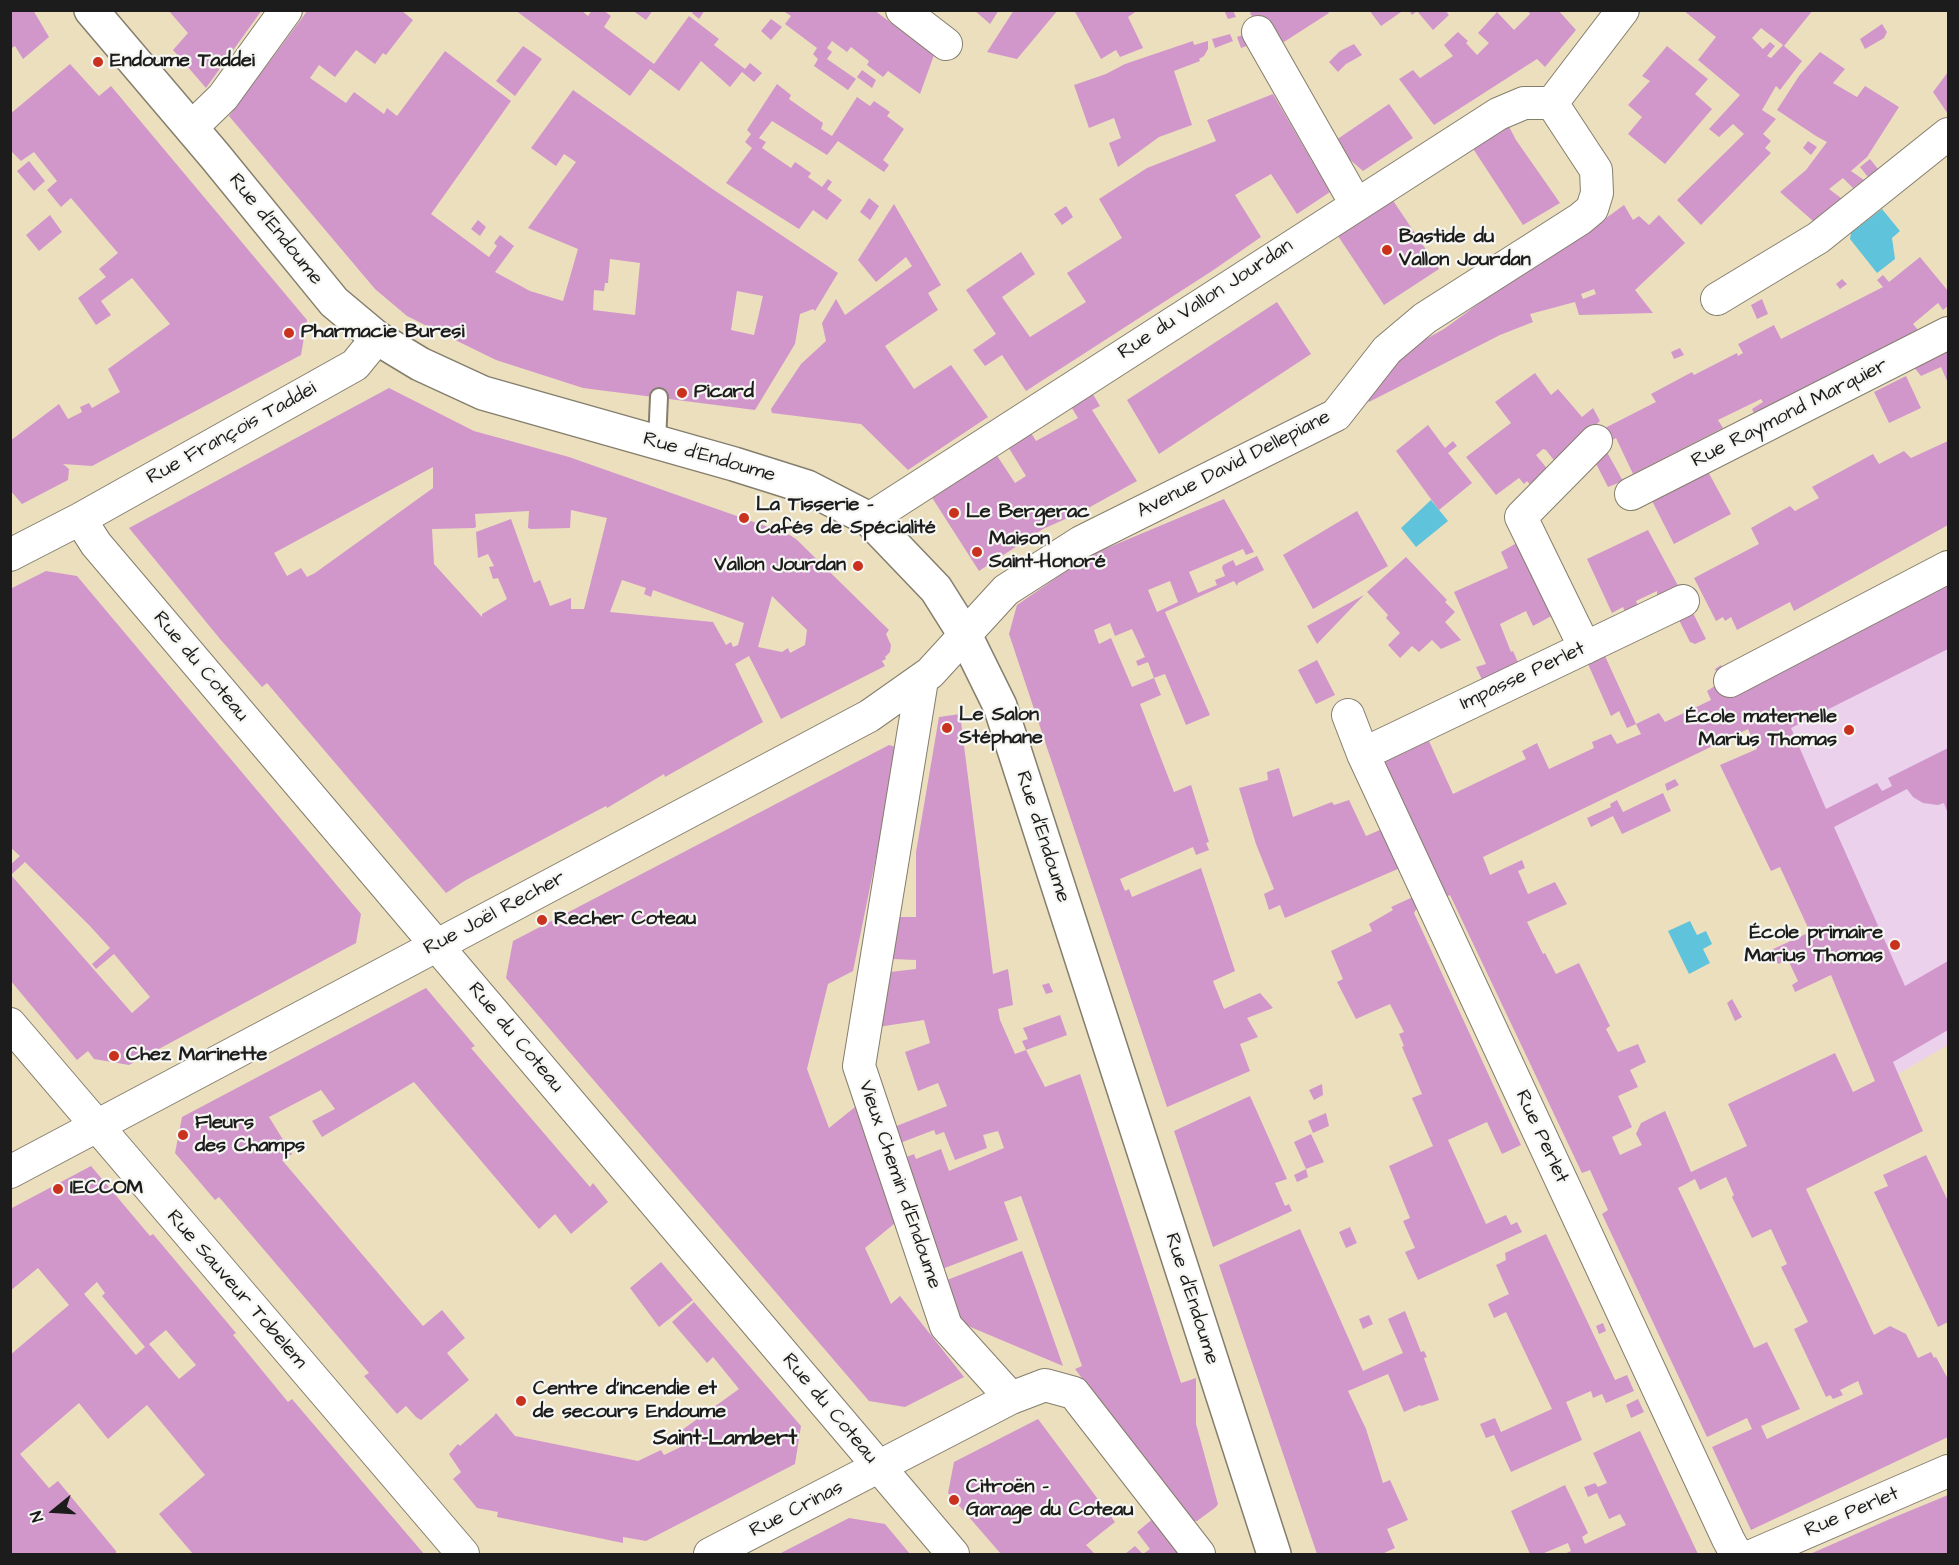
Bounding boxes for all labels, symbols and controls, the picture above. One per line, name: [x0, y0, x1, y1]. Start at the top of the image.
place label: Endoume Taddei: [110, 50, 255, 74]
marker: Endoume Taddei: [91, 55, 105, 69]
street label: Rue d'Endoume: [223, 169, 327, 291]
place label: Bastide du Vallon Jourdan: [1399, 226, 1531, 273]
street label: Rue du Vallon Jourdan: [1114, 235, 1298, 365]
marker: Bastide du Vallon Jourdan: [1380, 243, 1394, 257]
place label: Pharmacie Buresi: [301, 321, 464, 345]
marker: Pharmacie Buresi: [282, 326, 296, 340]
street label: Rue Raymond Marquier: [1688, 354, 1892, 474]
street label: Rue François Taddei: [143, 377, 321, 491]
place label: Picard: [694, 381, 754, 405]
marker: Picard: [675, 386, 689, 400]
street label: Avenue David Dellepiane: [1133, 406, 1335, 524]
street label: Rue d'Endoume: [640, 428, 778, 488]
place label: La Tisserie - Cafés de Spécialité: [756, 494, 936, 541]
place label: Le Bergerac: [966, 501, 1090, 525]
marker: Le Bergerac: [947, 506, 961, 520]
marker: La Tisserie - Cafés de Spécialité: [737, 511, 751, 525]
place label: Maison Saint-Honoré: [989, 528, 1106, 575]
marker: Maison Saint-Honoré: [970, 545, 984, 559]
place label: Vallon Jourdan: [714, 554, 846, 578]
marker: Vallon Jourdan: [851, 559, 865, 573]
street label: Rue du Coteau: [147, 607, 253, 727]
street label: Impasse Perlet: [1457, 637, 1589, 717]
place label: Le Salon Stéphane: [959, 704, 1043, 751]
place label: École maternelle Marius Thomas: [1686, 706, 1837, 753]
marker: Le Salon Stéphane: [940, 721, 954, 735]
marker: École maternelle Marius Thomas: [1842, 723, 1856, 737]
street label: Rue d'Endoume: [1009, 768, 1075, 906]
street label: Rue Joël Recher: [420, 867, 570, 961]
place label: Recher Coteau: [554, 908, 696, 932]
marker: Recher Coteau: [535, 913, 549, 927]
place label: École primaire Marius Thomas: [1745, 922, 1883, 969]
marker: École primaire Marius Thomas: [1888, 938, 1902, 952]
street label: Rue du Coteau: [462, 978, 568, 1098]
place label: Chez Marinette: [126, 1044, 267, 1068]
marker: Chez Marinette: [107, 1049, 121, 1063]
street label: Vieux Chemin d'Endoume: [852, 1078, 946, 1292]
street label: Rue Perlet: [1509, 1087, 1573, 1187]
place label: Fleurs des Champs: [195, 1112, 305, 1159]
marker: Fleurs des Champs: [176, 1128, 190, 1142]
place label: IECCOM: [70, 1177, 143, 1201]
marker: IECCOM: [51, 1182, 65, 1196]
street label: Rue Sauveur Tobelem: [161, 1206, 311, 1374]
street label: Rue d'Endoume: [1158, 1230, 1224, 1368]
street label: Rue du Coteau: [776, 1349, 882, 1469]
place label: Centre d’incendie et de secours Endoume: [533, 1378, 726, 1425]
marker: Centre d’incendie et de secours Endoume: [514, 1394, 528, 1408]
district label: Saint-Lambert: [653, 1426, 797, 1452]
street label: Rue Crinas: [746, 1476, 848, 1544]
place label: Citroën - Garage du Coteau: [966, 1476, 1133, 1523]
north arrow: [24, 1481, 84, 1541]
street label: Rue Perlet: [1801, 1482, 1903, 1544]
marker: Citroën - Garage du Coteau: [947, 1493, 961, 1507]
text: N: [25, 1508, 49, 1525]

